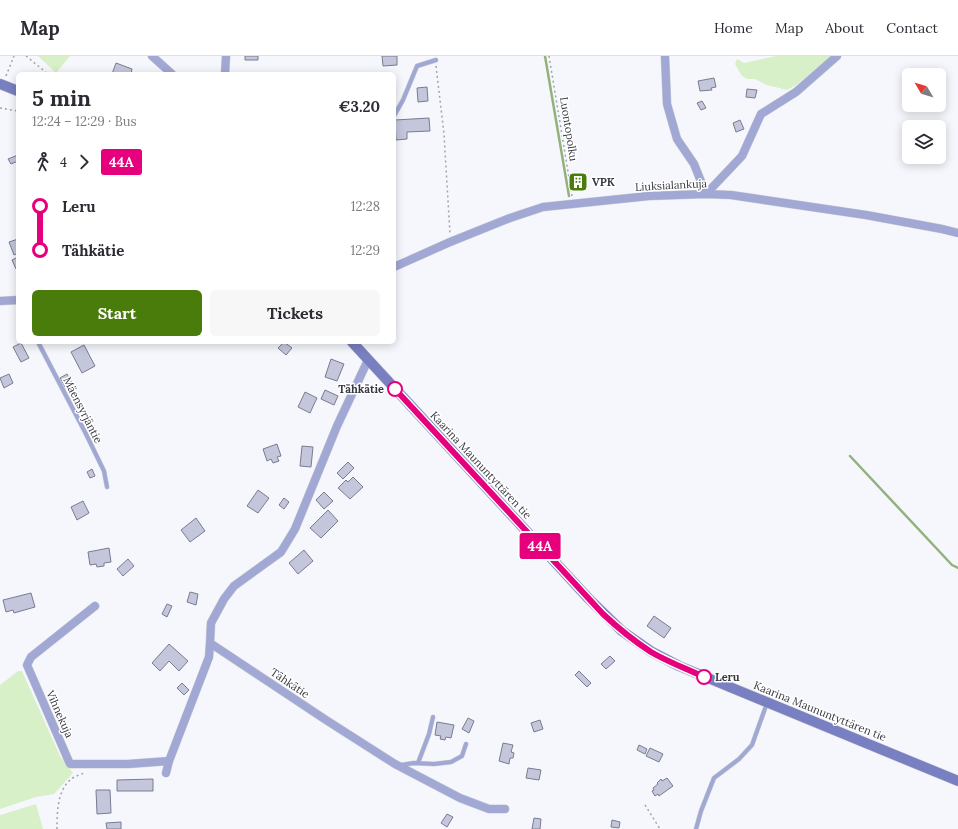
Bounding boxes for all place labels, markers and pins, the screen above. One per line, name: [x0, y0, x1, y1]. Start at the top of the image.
building icon: VPK: [567, 171, 589, 193]
place label: VPK: [592, 175, 615, 189]
marker: Tähkätie: [387, 381, 403, 397]
place label: Tähkätie: [338, 382, 384, 396]
marker: Leru: [696, 669, 712, 685]
place label: Leru: [715, 670, 740, 684]

